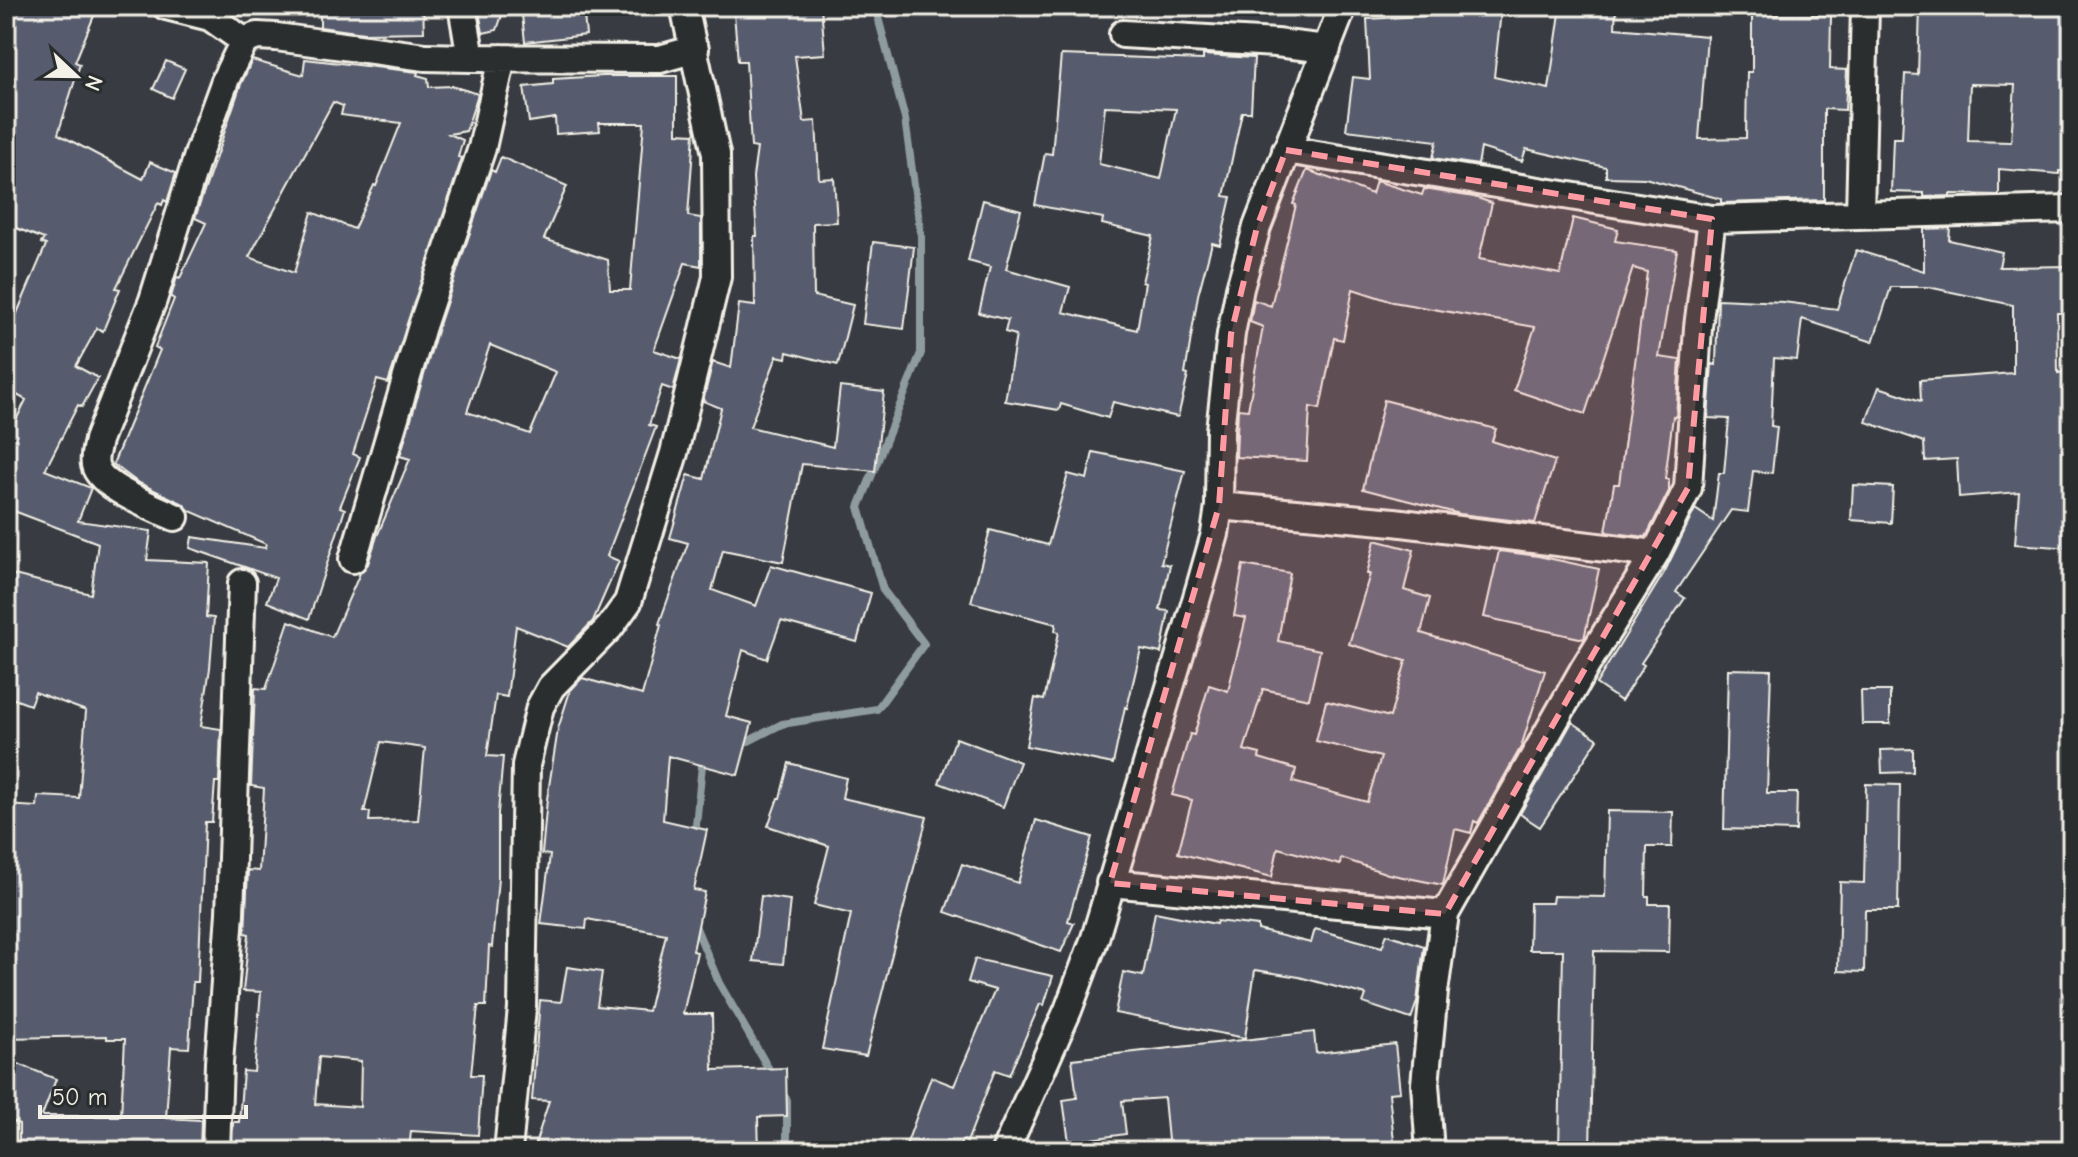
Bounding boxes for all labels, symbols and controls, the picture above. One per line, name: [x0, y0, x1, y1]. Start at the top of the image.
north arrow: [36, 36, 116, 116]
text: N: [79, 72, 108, 95]
scale bar: [40, 1069, 246, 1119]
text: 50 m: [52, 1083, 108, 1111]

